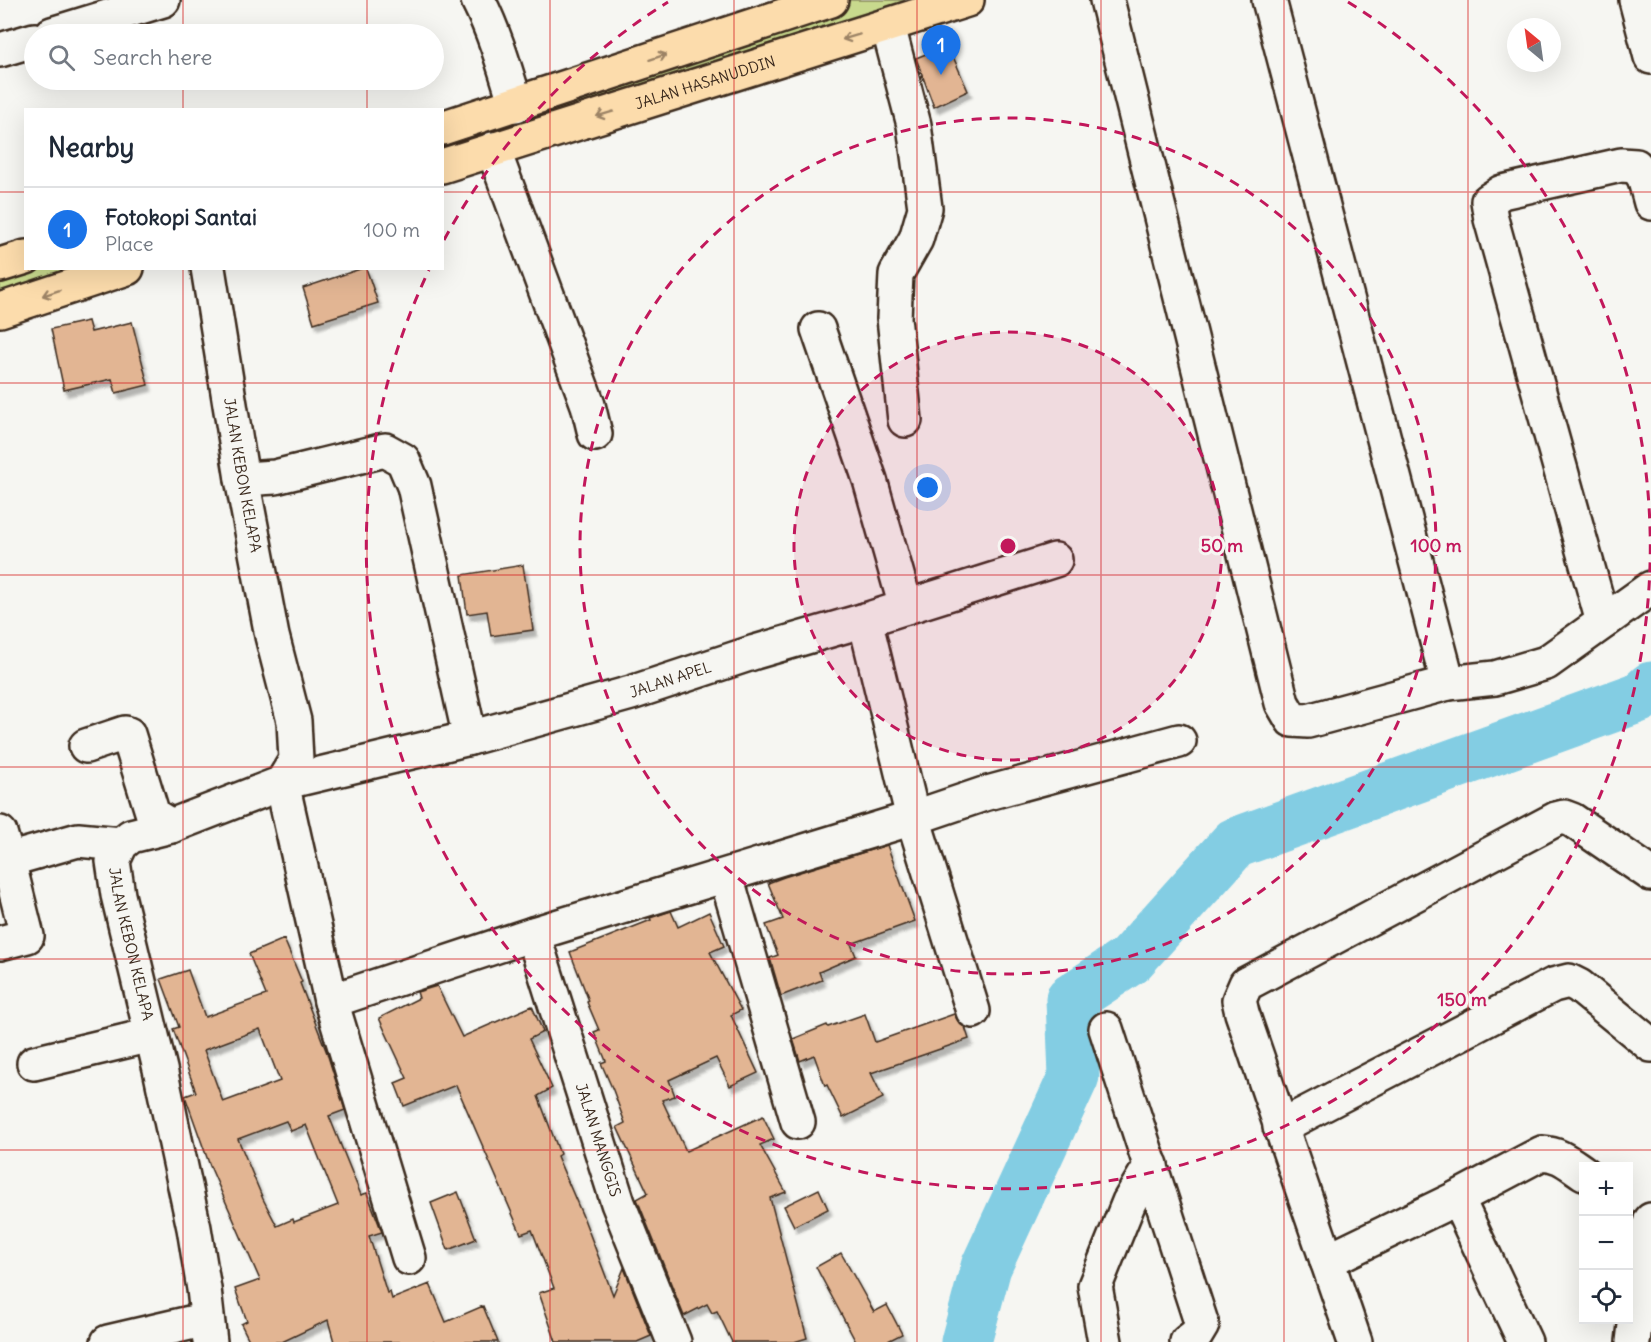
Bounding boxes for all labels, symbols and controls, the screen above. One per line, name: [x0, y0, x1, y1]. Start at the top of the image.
north arrow: [1507, 18, 1561, 72]
search box: [24, 24, 444, 90]
pin: 1: [922, 26, 960, 75]
one-way arrow: [842, 32, 861, 43]
icon: search: [45, 41, 78, 74]
text: Search here: [93, 43, 212, 71]
street label: JALAN HASANUDDIN: [632, 51, 778, 113]
one-way arrow: [648, 51, 667, 62]
one-way arrow: [596, 109, 615, 120]
text: Nearby: [48, 131, 134, 164]
text: Fotokopi Santai: [105, 203, 257, 231]
text: 1: [64, 217, 71, 242]
text: 100 m: [363, 217, 420, 242]
text: Place: [105, 231, 153, 256]
one-way arrow: [42, 288, 61, 299]
street label: JALAN KEBON KELAPA: [220, 396, 266, 554]
your location: [913, 473, 942, 502]
text: 50 m: [1201, 534, 1243, 557]
text: 100 m: [1411, 534, 1462, 557]
centre of rings: [998, 536, 1018, 556]
street label: JALAN APEL: [627, 657, 713, 702]
street label: JALAN KEBON KELAPA: [105, 866, 158, 1023]
text: 150 m: [1437, 988, 1487, 1011]
street label: JALAN MANGGIS: [572, 1081, 625, 1199]
map controls: [1579, 1162, 1633, 1324]
button: +: [1579, 1162, 1633, 1216]
button: −: [1579, 1216, 1633, 1270]
button: locate: [1579, 1270, 1633, 1324]

